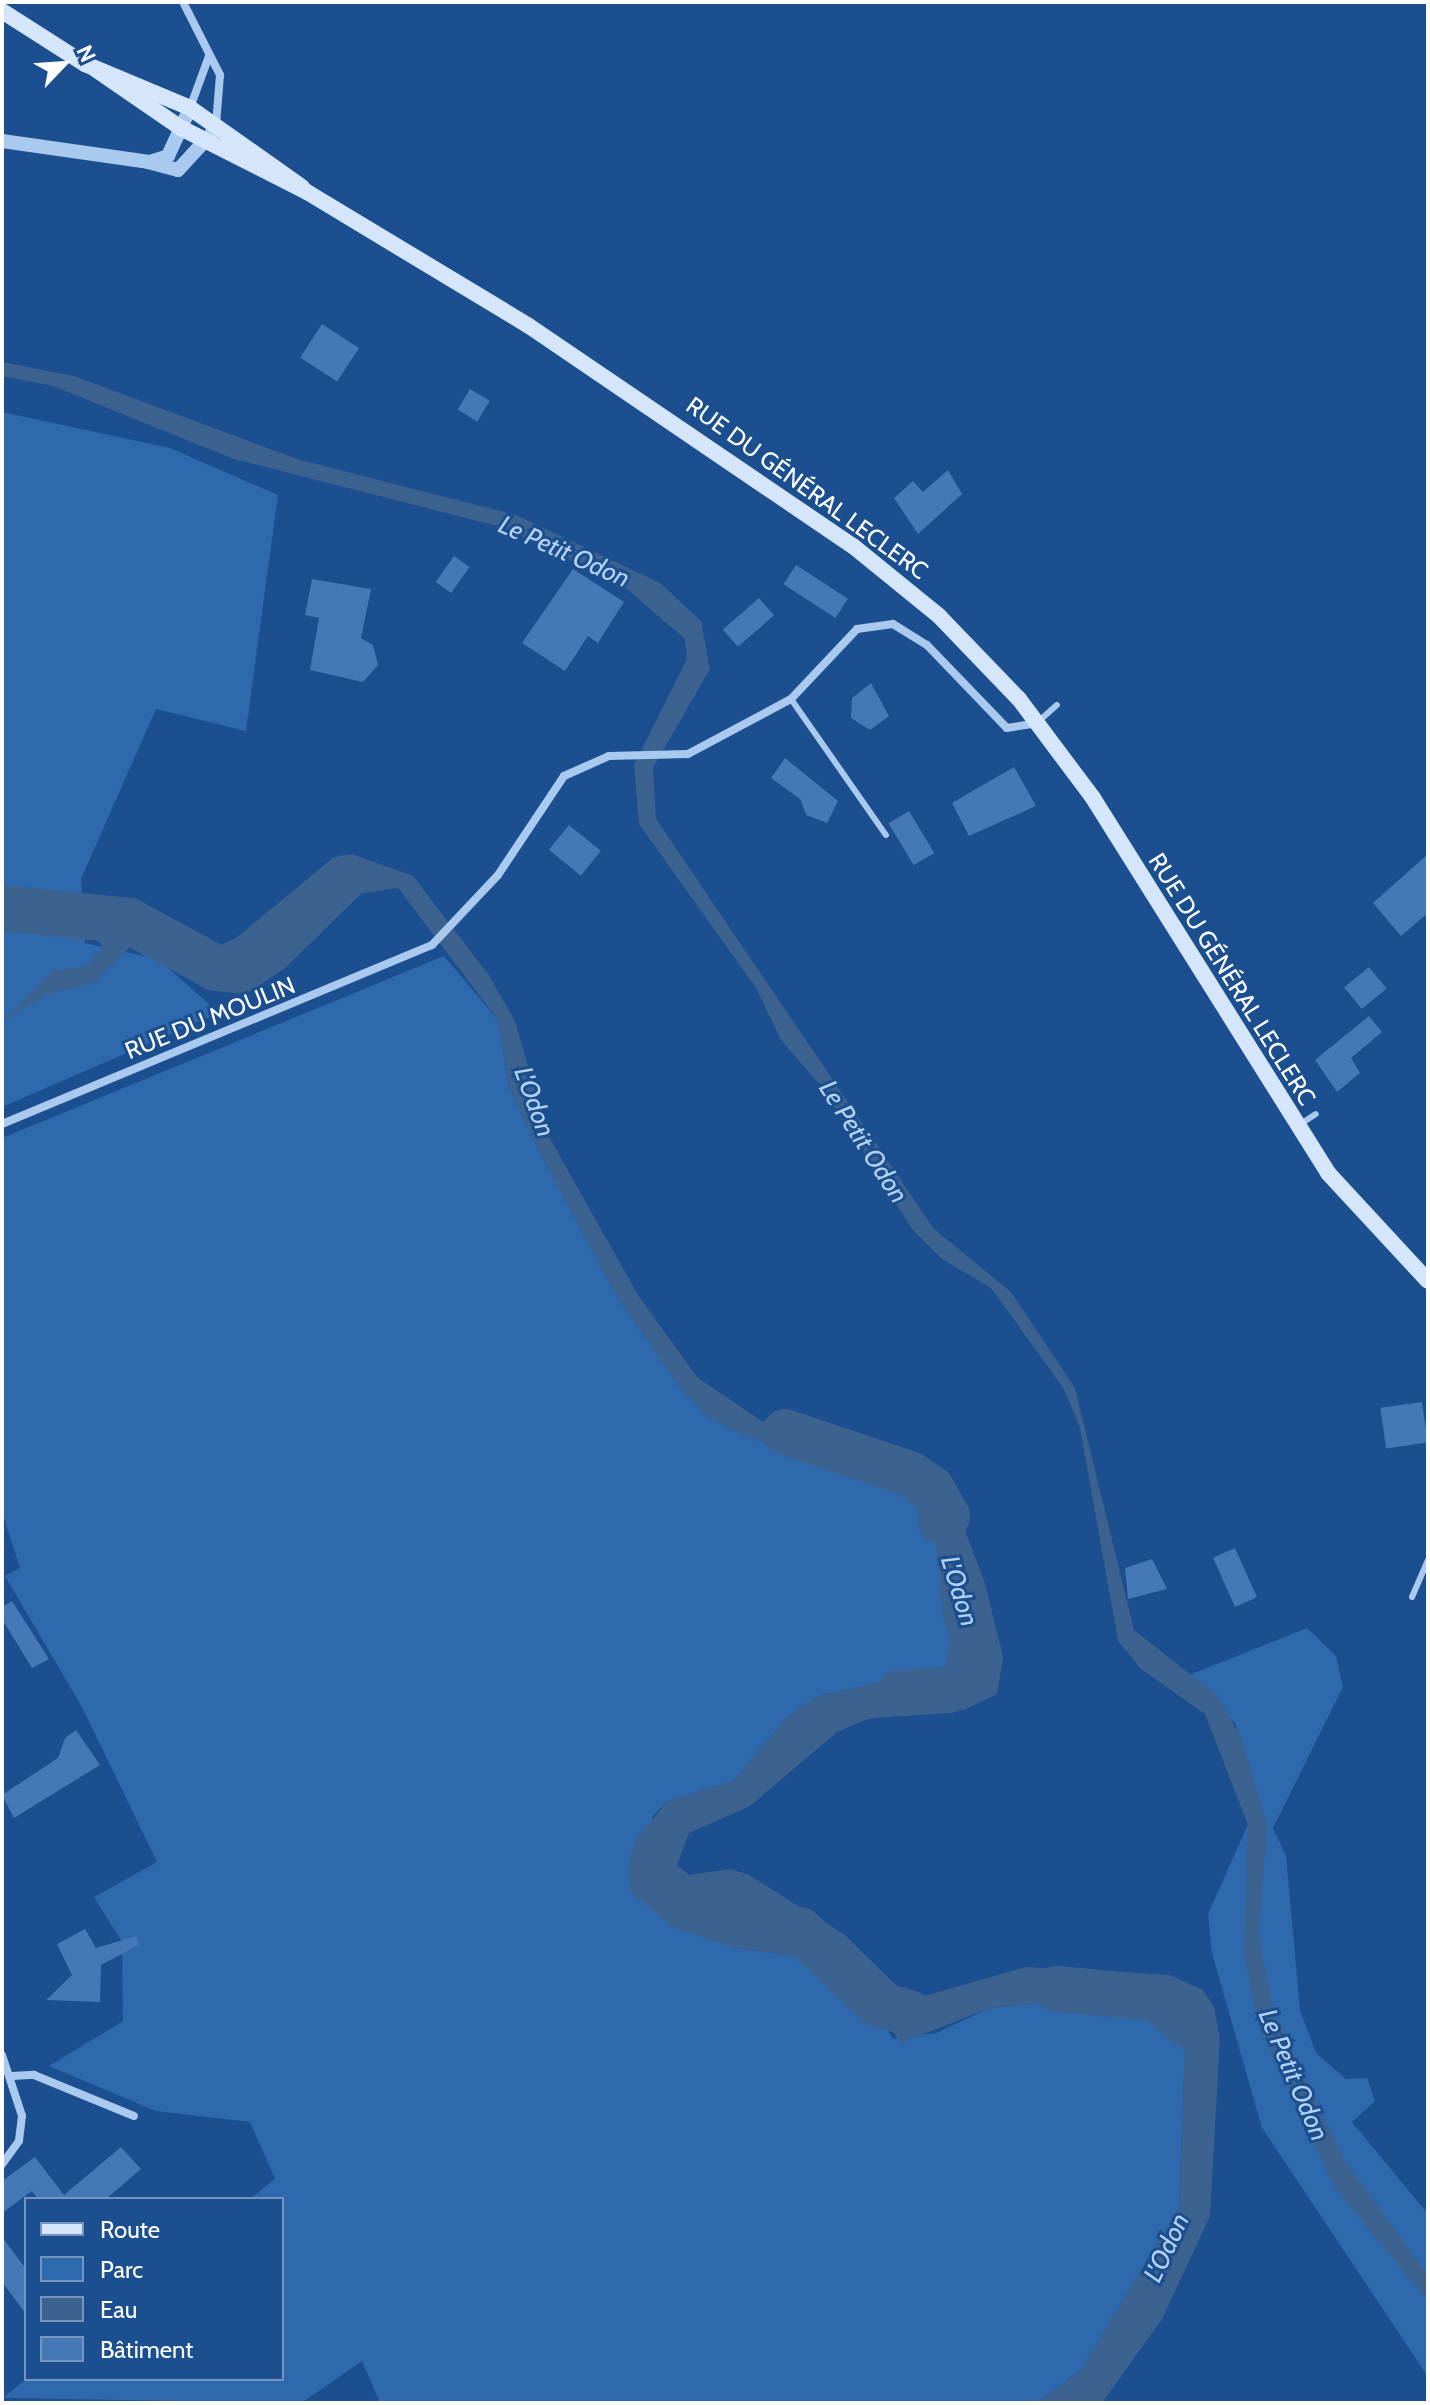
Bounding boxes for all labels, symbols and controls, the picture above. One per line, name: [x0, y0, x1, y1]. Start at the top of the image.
north arrow: [24, 24, 104, 104]
text: N: [71, 41, 102, 66]
street label: RUE DU GÉNÉRAL LECLERC: [681, 391, 933, 585]
water label: Le Petit Odon: [494, 509, 634, 595]
street label: RUE DU GÉNÉRAL LECLERC: [1143, 848, 1321, 1110]
street label: RUE DU MOULIN: [121, 971, 299, 1065]
water label: L'Odon: [507, 1063, 561, 1141]
water label: Le Petit Odon: [812, 1075, 914, 1209]
water label: L'Odon: [934, 1552, 984, 1630]
water label: Le Petit Odon: [1251, 2004, 1335, 2146]
legend: [24, 2197, 284, 2381]
water label: L'Odon: [1138, 2209, 1196, 2287]
text: Route: [100, 2215, 160, 2244]
text: Parc: [100, 2255, 143, 2284]
text: Eau: [100, 2295, 137, 2324]
text: Bâtiment: [100, 2335, 193, 2364]

